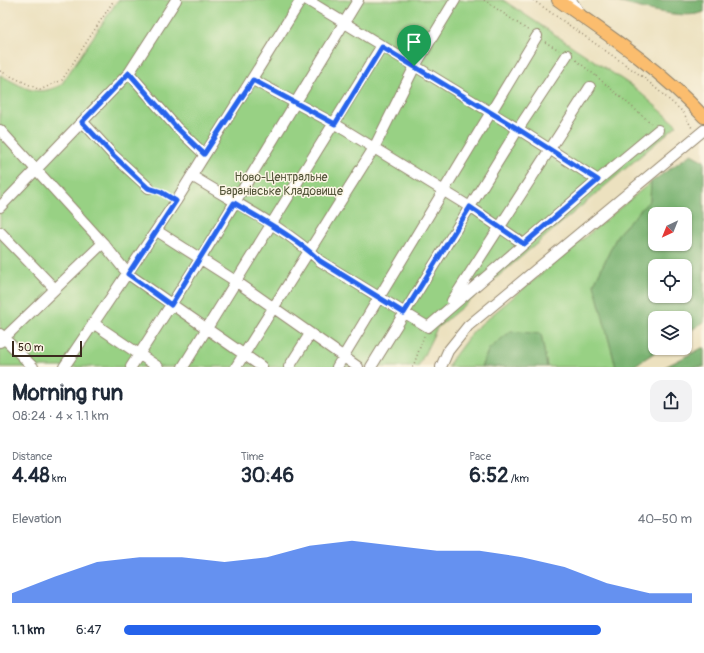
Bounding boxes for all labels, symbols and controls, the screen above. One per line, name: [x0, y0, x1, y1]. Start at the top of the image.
pin: [397, 25, 431, 66]
icon: arrive: [403, 31, 425, 53]
park label: Ново-Центральне Баранівське Кладовище: [219, 170, 343, 199]
north arrow: [648, 207, 692, 251]
map controls: [648, 207, 692, 355]
button: locate: [648, 259, 692, 303]
button: layers: [648, 311, 692, 355]
scale bar: [12, 339, 82, 358]
text: 50 m: [18, 341, 44, 354]
text: Morning run: [12, 379, 123, 407]
button: share: [650, 380, 692, 422]
text: 08:24 · 4 × 1.1 km: [12, 408, 109, 424]
text: Distance: [12, 450, 52, 463]
text: Time: [241, 450, 264, 463]
text: Pace: [469, 450, 491, 463]
text: 4.48: [12, 463, 50, 488]
text: 30:46: [241, 463, 294, 488]
text: 6:52: [469, 463, 508, 488]
text: km: [50, 472, 66, 485]
text: /km: [508, 472, 529, 485]
text: Elevation: [12, 511, 62, 527]
text: 40–50 m: [638, 511, 692, 527]
text: 1.1 km: [12, 622, 45, 638]
text: 6:47: [76, 622, 101, 638]

